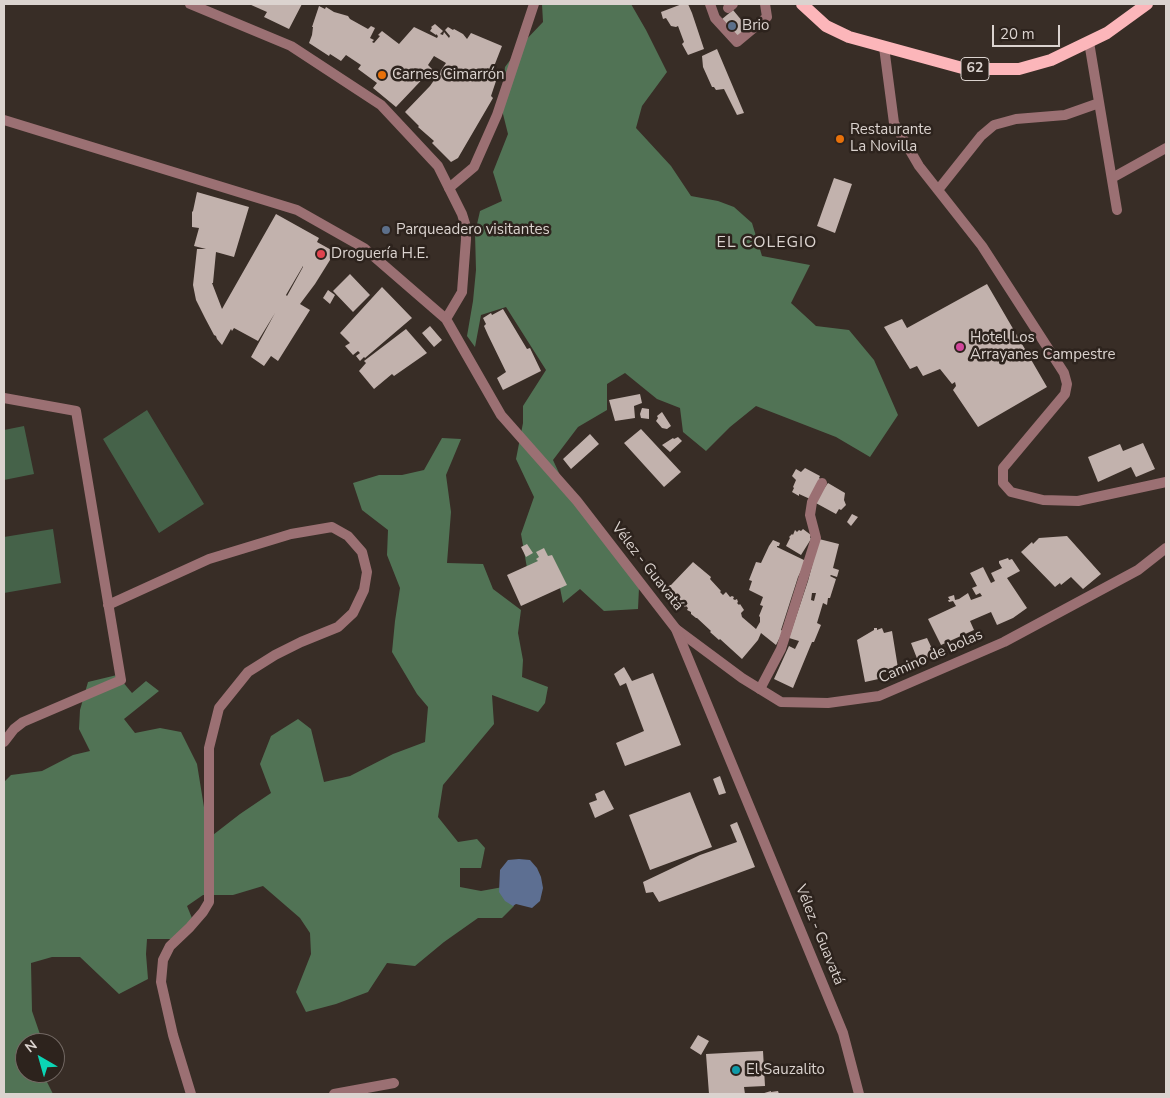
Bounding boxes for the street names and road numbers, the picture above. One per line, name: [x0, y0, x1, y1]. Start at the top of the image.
road number: 62: [961, 58, 989, 80]
street label: Vélez - Guavatá: [607, 519, 687, 615]
street label: Camino de bolas: [876, 626, 986, 688]
street label: Vélez - Guavatá: [791, 882, 847, 988]

